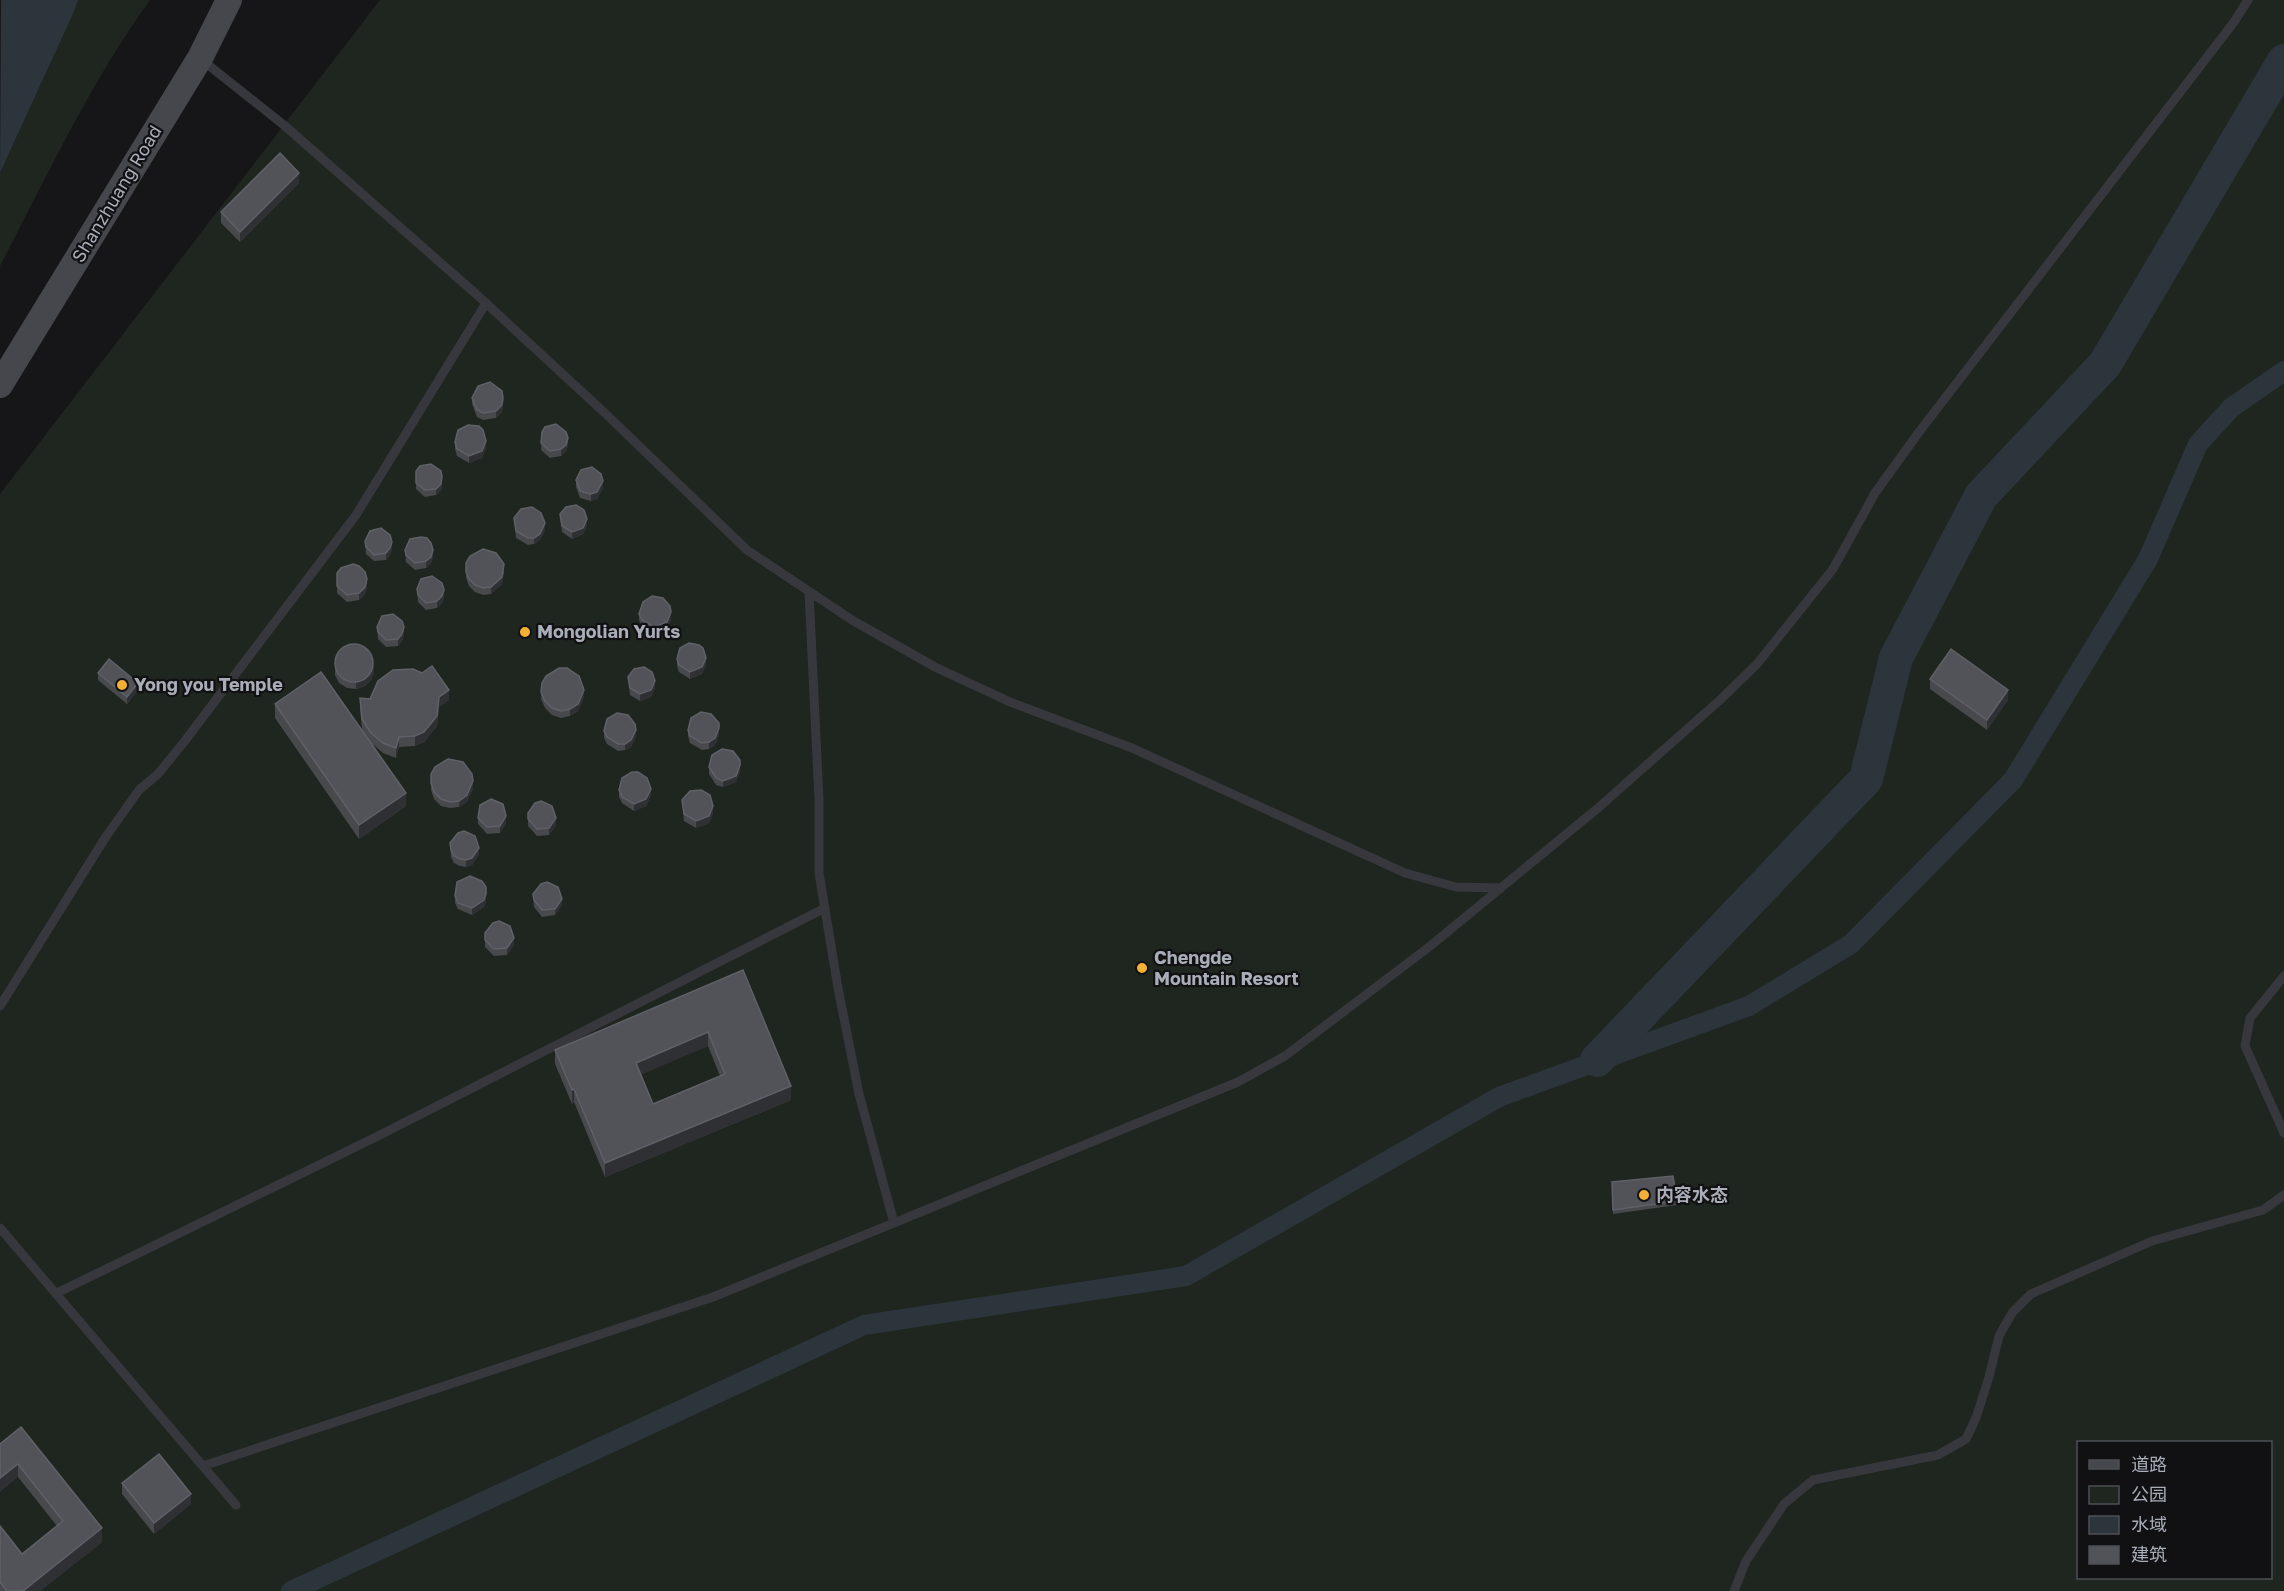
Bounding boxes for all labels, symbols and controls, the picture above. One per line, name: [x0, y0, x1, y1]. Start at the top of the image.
street label: Shanzhuang Road: [67, 121, 166, 266]
place label: Mongolian Yurts: [537, 620, 680, 642]
marker: Mongolian Yurts: [518, 625, 532, 639]
place label: Yong you Temple: [134, 673, 283, 695]
marker: Yong you Temple: [115, 678, 129, 692]
place label: Chengde Mountain Resort: [1154, 946, 1299, 989]
marker: Chengde Mountain Resort: [1135, 961, 1149, 975]
place label: 内容水态: [1656, 1183, 1728, 1205]
marker: 内容水态: [1637, 1188, 1651, 1202]
legend: [2077, 1441, 2272, 1579]
text: 道路: [2131, 1453, 2167, 1475]
text: 公园: [2131, 1483, 2167, 1505]
text: 水域: [2131, 1513, 2167, 1535]
text: 建筑: [2131, 1543, 2167, 1565]

